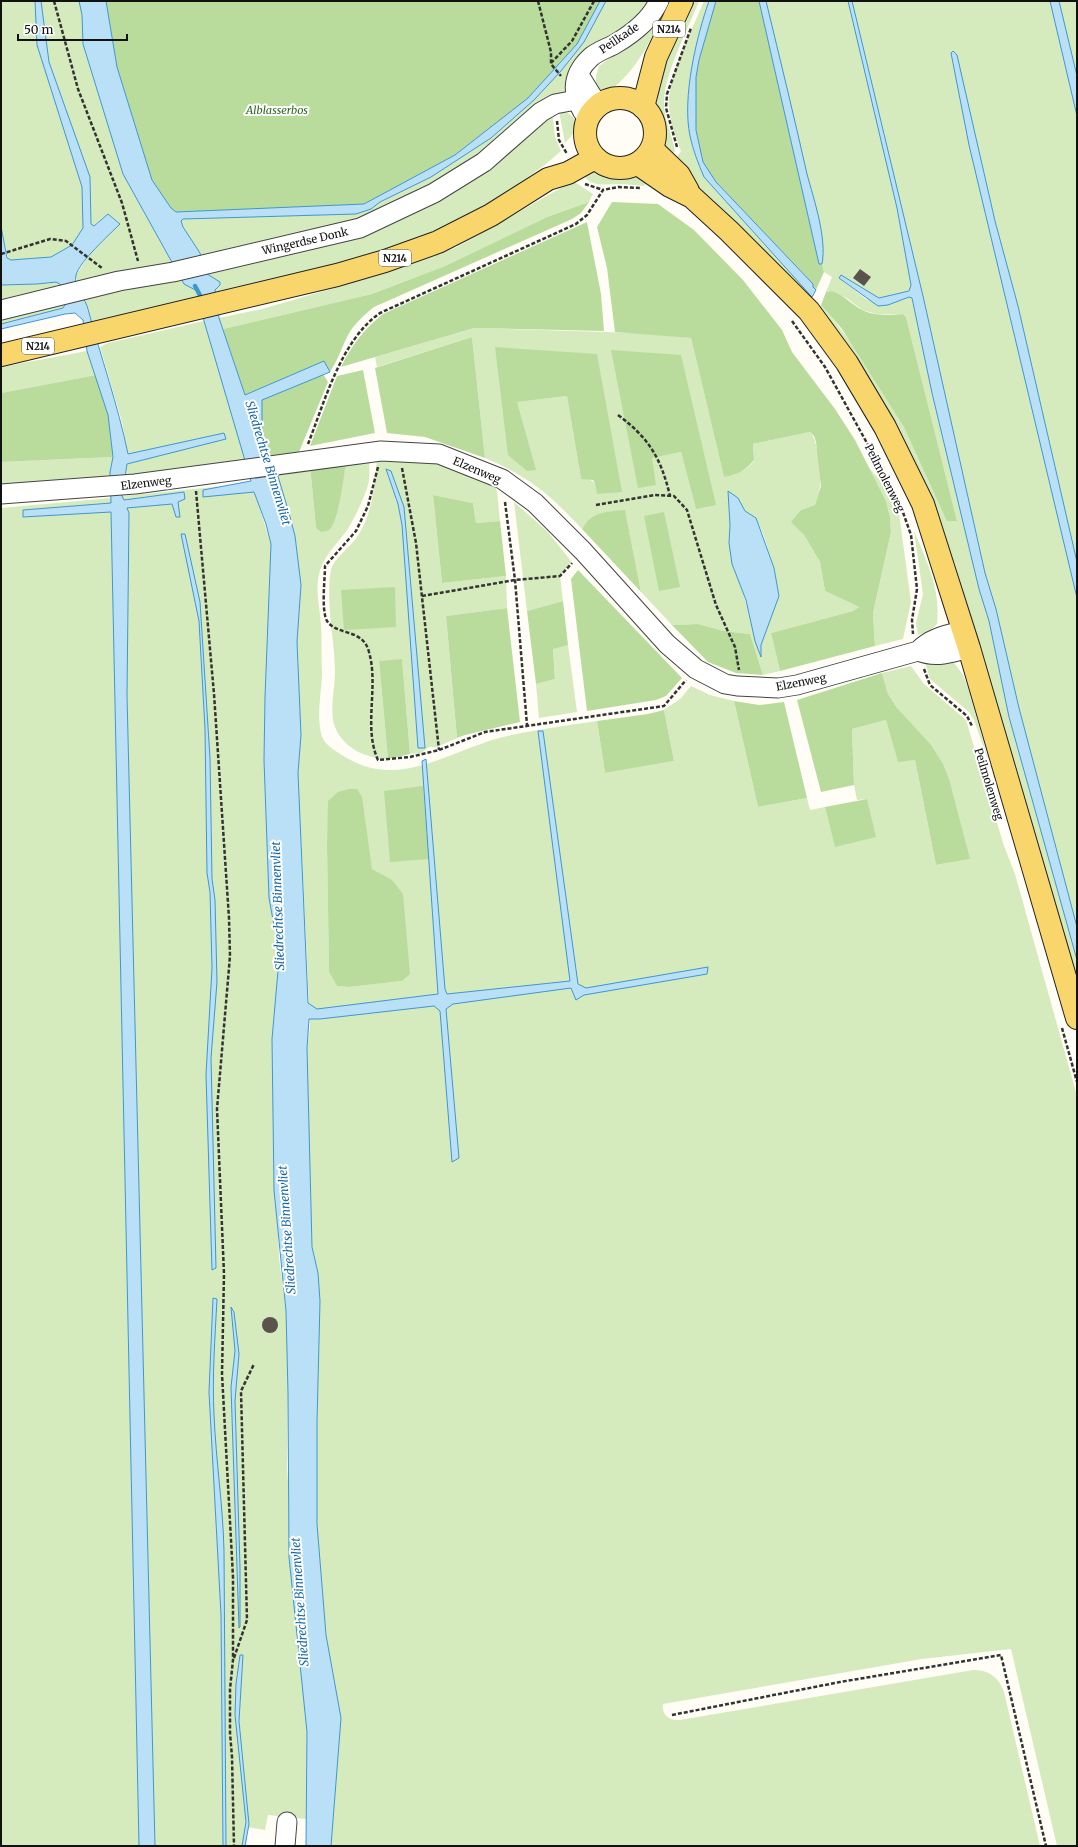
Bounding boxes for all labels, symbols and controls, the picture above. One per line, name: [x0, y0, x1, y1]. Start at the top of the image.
scale bar: [18, 16, 127, 42]
street label: Peilkade: [596, 19, 642, 56]
road number: N214: [653, 21, 685, 37]
text: 50 m: [24, 22, 53, 37]
park label: Alblasserbos: [245, 103, 308, 117]
street label: Wingerdse Donk: [259, 224, 350, 258]
road number: N214: [379, 250, 411, 266]
road number: N214: [22, 338, 54, 354]
water label: Sliedrechtse Binnenvliet: [242, 399, 295, 528]
street label: Peilmolenweg: [862, 442, 908, 515]
street label: Elzenweg: [451, 454, 504, 487]
street label: Elzenweg: [120, 473, 172, 493]
street label: Elzenweg: [775, 670, 828, 694]
street label: Peilmolenweg: [971, 746, 1007, 822]
water label: Sliedrechtse Binnenvliet: [268, 840, 287, 971]
water label: Sliedrechtse Binnenvliet: [274, 1164, 298, 1295]
water label: Sliedrechtse Binnenvliet: [287, 1536, 311, 1667]

